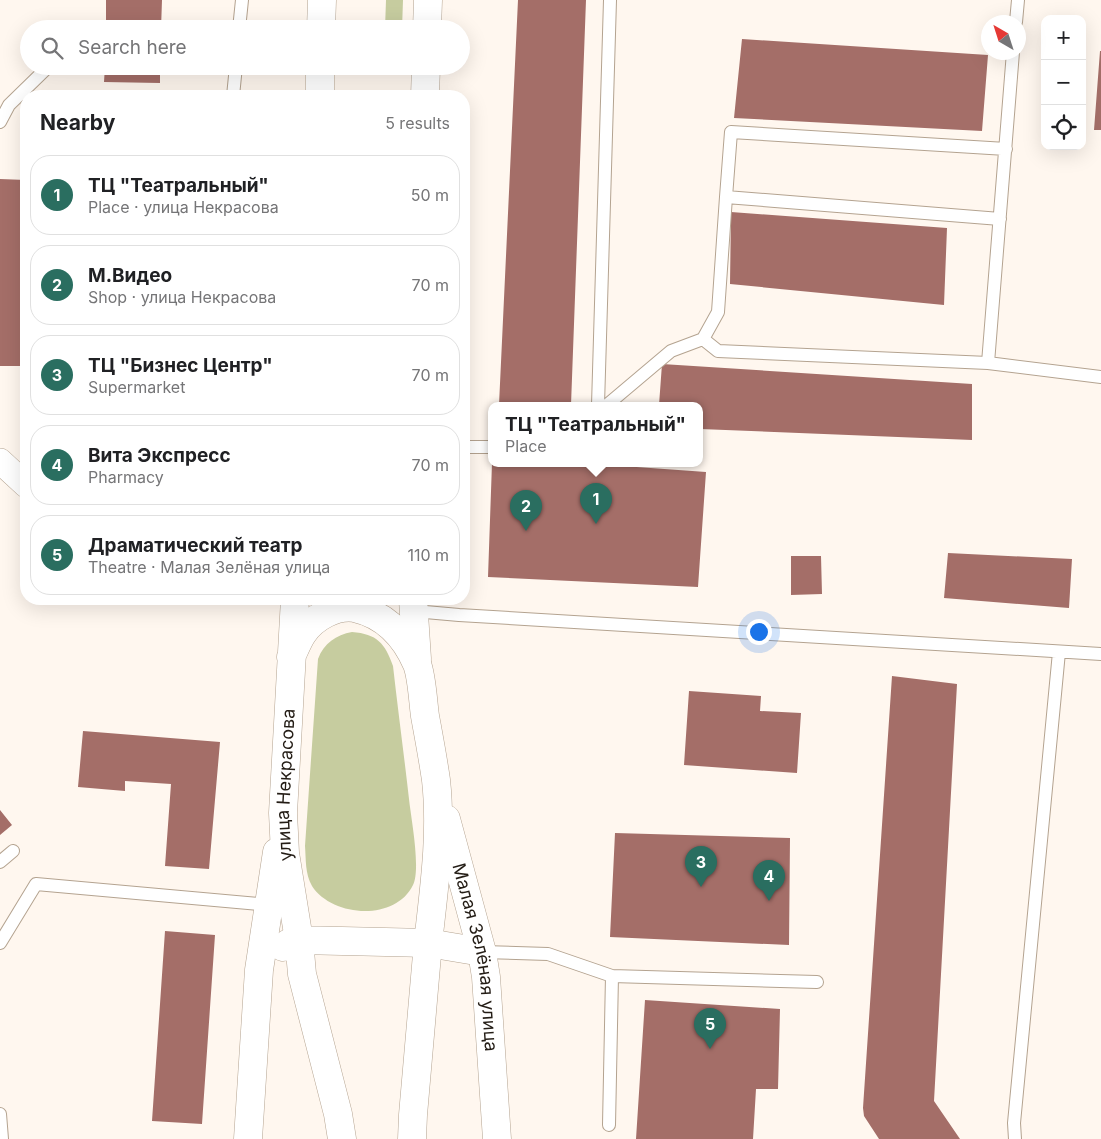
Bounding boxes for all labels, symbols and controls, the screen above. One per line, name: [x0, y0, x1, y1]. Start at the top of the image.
north arrow: [981, 15, 1026, 60]
map controls: [1041, 15, 1086, 150]
button: +: [1041, 15, 1086, 60]
search box: [20, 20, 470, 75]
icon: search: [38, 34, 66, 62]
text: Search here: [78, 36, 187, 59]
button: −: [1041, 60, 1086, 105]
button: locate: [1041, 105, 1086, 150]
text: Nearby: [40, 110, 115, 135]
text: 5 results: [385, 113, 450, 133]
text: ТЦ "Театральный": [88, 174, 269, 197]
text: 1: [54, 185, 60, 205]
text: 50 m: [411, 185, 449, 205]
text: Place · улица Некрасова: [88, 197, 279, 217]
text: М.Видео: [88, 264, 172, 287]
text: 2: [52, 275, 62, 295]
text: 70 m: [412, 275, 449, 295]
text: Shop · улица Некрасова: [88, 287, 276, 307]
text: ТЦ "Бизнес Центр": [88, 354, 273, 377]
text: 3: [52, 365, 62, 385]
text: 70 m: [412, 365, 449, 385]
text: Supermarket: [88, 377, 185, 397]
popup: [488, 402, 703, 467]
text: ТЦ "Театральный": [505, 413, 686, 436]
text: Place: [505, 436, 547, 456]
text: Вита Экспресс: [88, 444, 231, 467]
text: 4: [52, 455, 62, 475]
text: 70 m: [412, 455, 449, 475]
text: Pharmacy: [88, 467, 164, 487]
pin: 1: [580, 483, 612, 524]
pin: 2: [510, 490, 542, 531]
text: Драматический театр: [88, 534, 303, 557]
text: 5: [52, 545, 62, 565]
text: 110 m: [407, 545, 449, 565]
text: Theatre · Малая Зелёная улица: [88, 557, 330, 577]
your location: [746, 619, 772, 645]
street label: улица Некрасова: [272, 708, 299, 863]
pin: 3: [685, 846, 717, 887]
pin: 4: [753, 860, 785, 901]
street label: Малая Зелёная улица: [448, 861, 502, 1052]
pin: 5: [694, 1008, 726, 1049]

